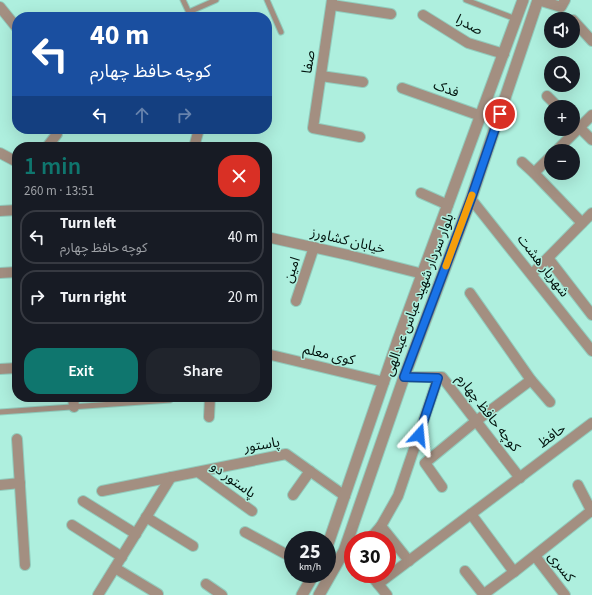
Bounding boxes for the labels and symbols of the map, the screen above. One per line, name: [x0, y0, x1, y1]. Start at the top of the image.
street label: صدرا: [452, 10, 486, 41]
street label: صفا: [297, 48, 321, 75]
street label: فدک: [430, 75, 462, 103]
pin: [483, 97, 517, 131]
street label: بلوار سردار شهید عباس عبدالهی: [379, 211, 459, 379]
street label: خیابان کشاورز: [308, 222, 387, 259]
street label: شهریار هشت: [512, 230, 574, 302]
street label: امین: [278, 254, 306, 286]
street label: کوی معلم: [301, 339, 357, 371]
street label: کوچه حافظ چهارم: [451, 370, 525, 456]
position arrow: [398, 414, 440, 456]
street label: حافظ: [534, 419, 570, 453]
street label: پاستور: [242, 432, 281, 458]
street label: پاستور دو: [206, 457, 260, 503]
speed limit sign: 30: [344, 531, 396, 583]
street label: کسری: [543, 548, 579, 587]

